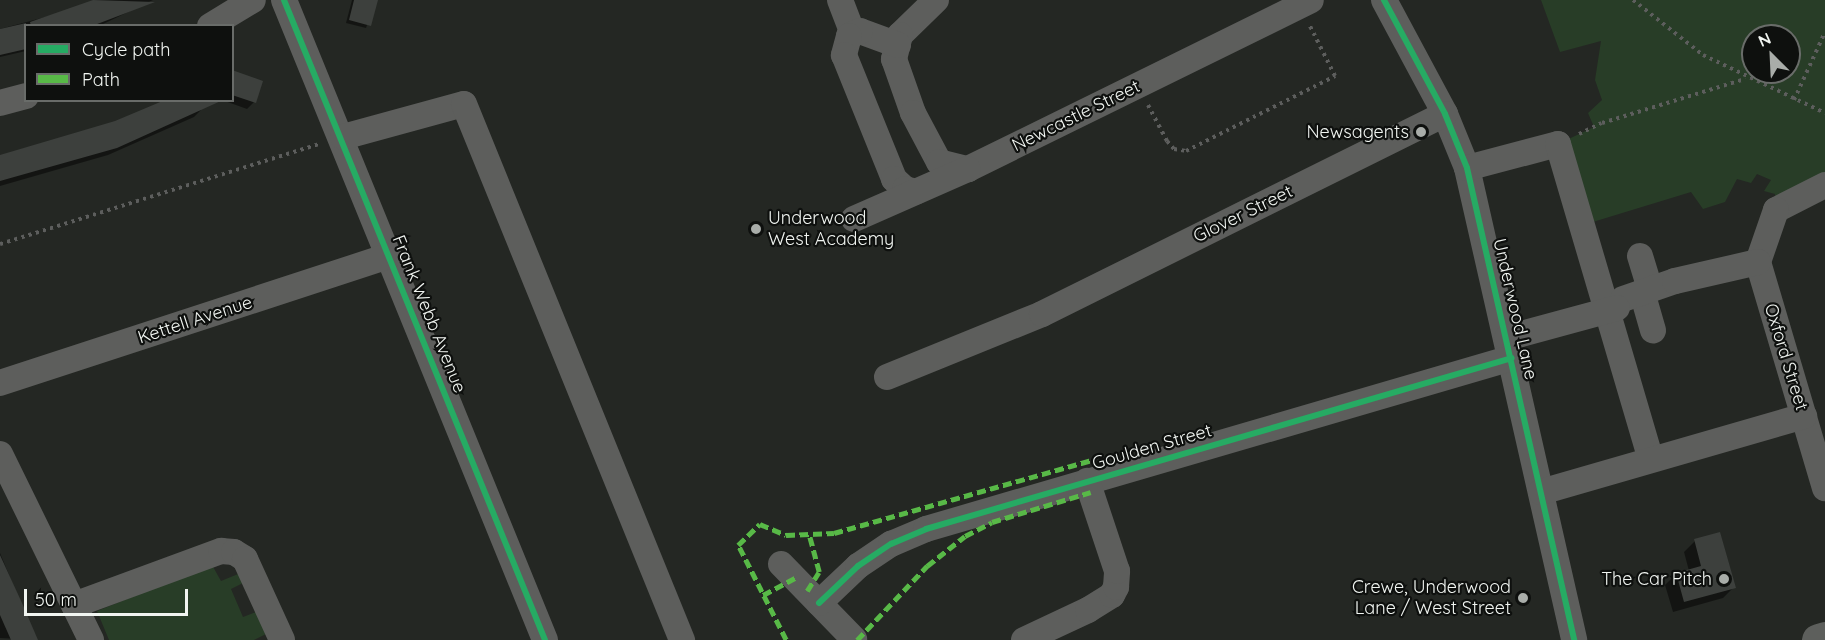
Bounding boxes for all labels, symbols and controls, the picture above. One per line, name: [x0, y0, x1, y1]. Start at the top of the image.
legend: [24, 24, 234, 102]
north arrow: [1741, 24, 1801, 84]
text: N: [1755, 28, 1774, 51]
text: Cycle path: [82, 38, 170, 61]
text: Path: [82, 68, 120, 91]
street label: Newcastle Street: [1008, 76, 1144, 156]
place label: Newsagents: [1306, 121, 1409, 143]
marker: Newsagents: [1414, 125, 1428, 139]
street label: Glover Street: [1190, 181, 1296, 247]
place label: Underwood West Academy: [768, 208, 894, 250]
marker: Underwood West Academy: [749, 222, 763, 236]
street label: Frank Webb Avenue: [387, 232, 471, 396]
street label: Underwood Lane: [1488, 236, 1542, 382]
street label: Kettell Avenue: [135, 291, 255, 349]
street label: Oxford Street: [1760, 301, 1812, 413]
street label: Goulden Street: [1090, 420, 1214, 474]
place label: The Car Pitch: [1601, 568, 1712, 590]
marker: The Car Pitch: [1717, 572, 1731, 586]
scale bar: [27, 577, 190, 615]
place label: Crewe, Underwood Lane / West Street: [1352, 577, 1511, 620]
text: 50 m: [35, 588, 77, 611]
marker: Crewe, Underwood Lane / West Street: [1516, 591, 1530, 605]

